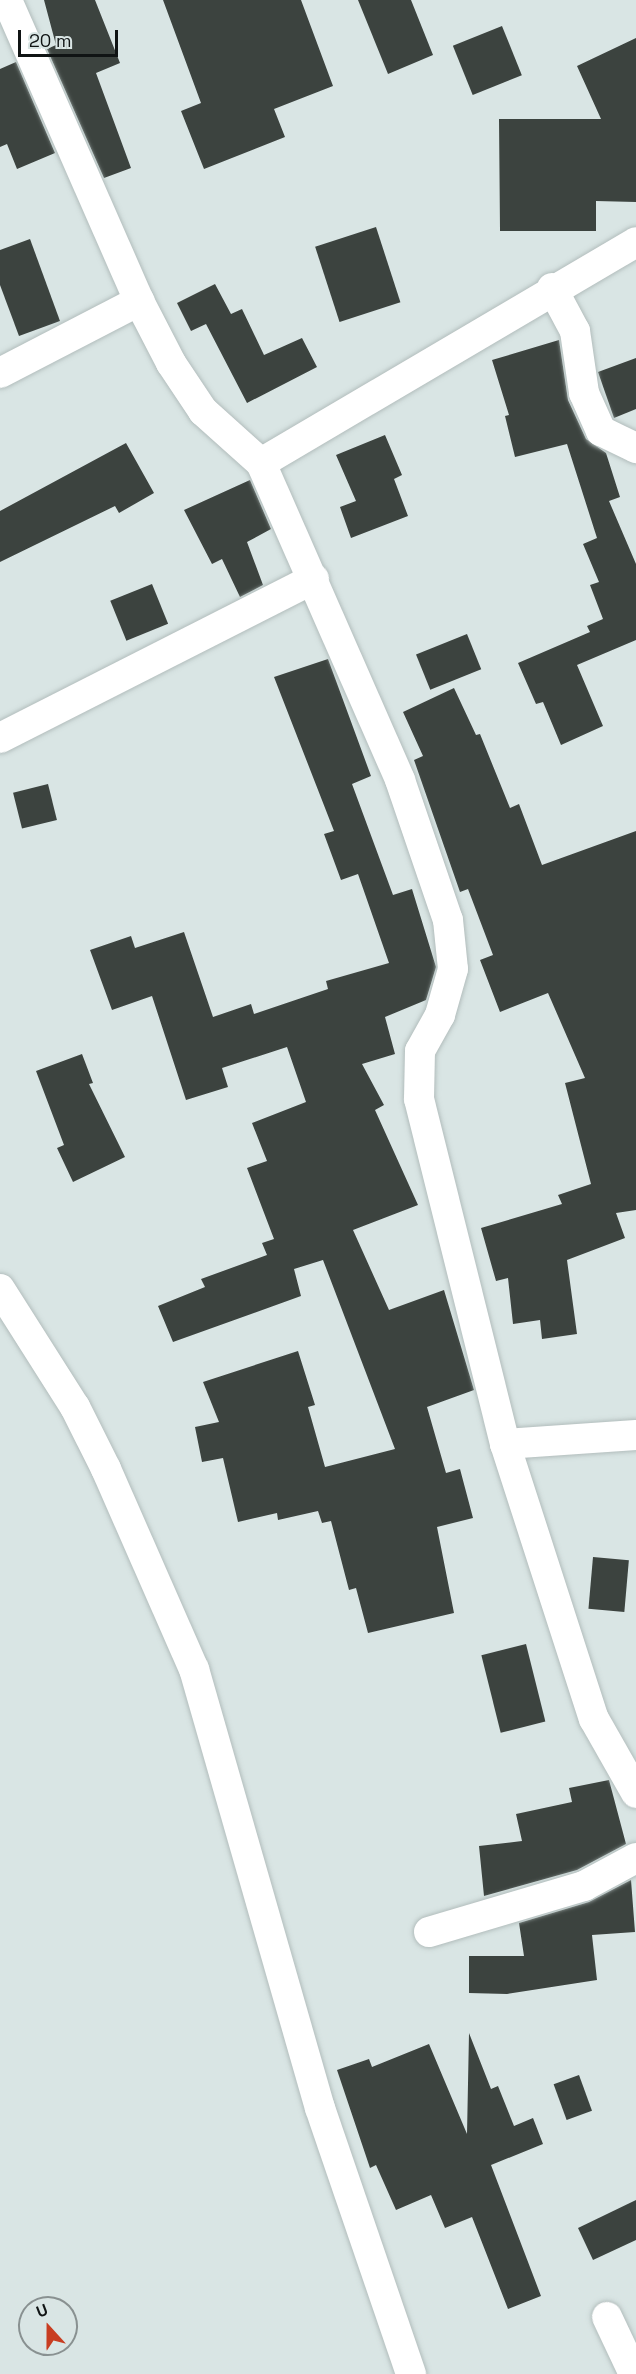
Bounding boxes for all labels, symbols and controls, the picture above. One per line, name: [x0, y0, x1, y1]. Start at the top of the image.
scale bar: [21, 18, 122, 56]
text: 20 m: [29, 29, 72, 52]
north arrow: [18, 2296, 78, 2356]
text: U: [33, 2299, 51, 2322]

